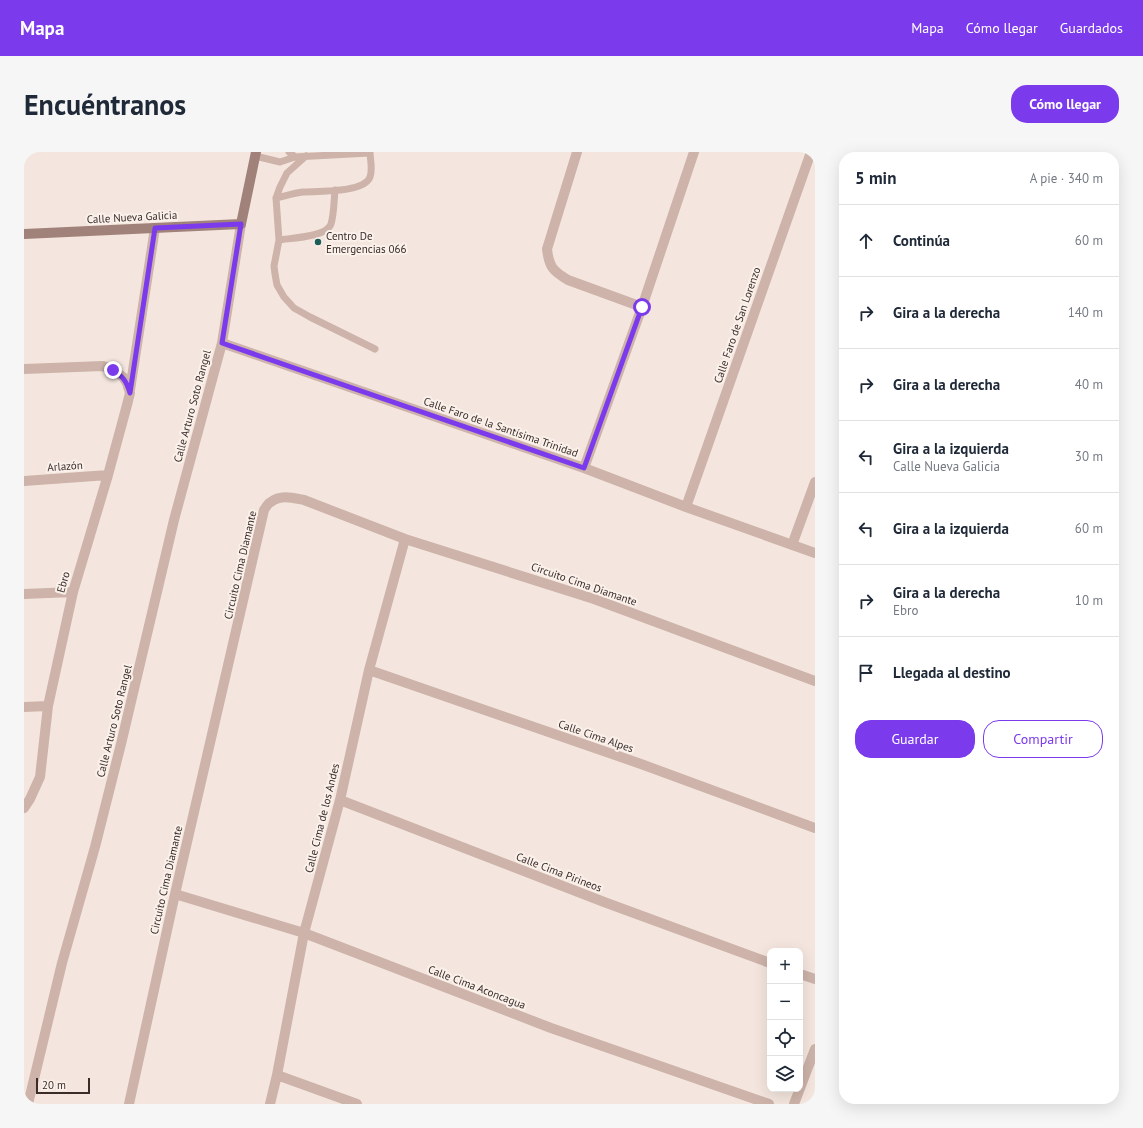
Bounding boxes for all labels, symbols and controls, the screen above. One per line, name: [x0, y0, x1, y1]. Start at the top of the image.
text: Mapa: [20, 16, 64, 40]
text: Mapa: [911, 19, 944, 37]
text: Cómo llegar: [966, 19, 1038, 37]
text: Guardados: [1060, 19, 1123, 37]
button: Cómo llegar: [1011, 85, 1119, 123]
text: Encuéntranos: [24, 86, 186, 123]
text: 5 min: [855, 167, 896, 189]
text: A pie · 340 m: [1030, 170, 1103, 187]
street label: Calle Nueva Galicia: [86, 208, 178, 226]
place label: Centro De Emergencias 066: [326, 229, 407, 256]
icon: ahead: [855, 230, 877, 252]
text: Continúa: [893, 231, 950, 250]
text: 60 m: [1075, 232, 1103, 249]
marker: Centro De Emergencias 066: [313, 237, 323, 247]
street label: Calle Faro de San Lorenzo: [711, 265, 763, 385]
route start: [633, 298, 651, 316]
icon: right: [855, 302, 877, 324]
text: Gira a la derecha: [893, 303, 1000, 322]
text: 140 m: [1068, 304, 1103, 321]
street label: Calle Arturo Soto Rangel: [170, 348, 214, 464]
route end: [104, 361, 122, 379]
icon: right: [855, 374, 877, 396]
text: Gira a la derecha: [893, 375, 1000, 394]
text: 40 m: [1075, 376, 1103, 393]
street label: Calle Faro de la Santísima Trinidad: [422, 394, 580, 460]
text: Gira a la izquierda: [893, 439, 1009, 458]
icon: left: [855, 446, 877, 468]
text: 30 m: [1075, 448, 1103, 465]
street label: Arlazón: [47, 458, 83, 474]
text: Calle Nueva Galicia: [893, 458, 1000, 475]
street label: Circuito Cima Diamante: [221, 509, 259, 621]
icon: left: [855, 518, 877, 540]
text: Gira a la izquierda: [893, 519, 1009, 538]
text: 60 m: [1075, 520, 1103, 537]
street label: Circuito Cima Diamante: [529, 559, 639, 609]
street label: Ebro: [53, 570, 73, 594]
text: Gira a la derecha: [893, 583, 1000, 602]
icon: right: [855, 590, 877, 612]
text: 10 m: [1075, 592, 1103, 609]
text: Ebro: [893, 602, 918, 619]
street label: Calle Arturo Soto Rangel: [93, 662, 135, 779]
icon: arrive: [855, 662, 877, 684]
text: Llegada al destino: [893, 663, 1011, 682]
street label: Calle Cima Alpes: [557, 717, 636, 756]
button: Guardar: [855, 720, 975, 758]
button: Compartir: [983, 720, 1103, 758]
street label: Calle Cima de los Andes: [302, 761, 342, 874]
street label: Circuito Cima Diamante: [147, 824, 185, 936]
street label: Calle Cima Pirineos: [514, 849, 604, 895]
map controls: [767, 948, 803, 1092]
button: +: [767, 948, 803, 984]
street label: Calle Cima Aconcagua: [426, 962, 528, 1012]
button: −: [767, 984, 803, 1020]
button: locate: [767, 1020, 803, 1056]
button: layers: [767, 1056, 803, 1092]
scale bar: [36, 1076, 90, 1095]
text: 20 m: [42, 1078, 66, 1092]

